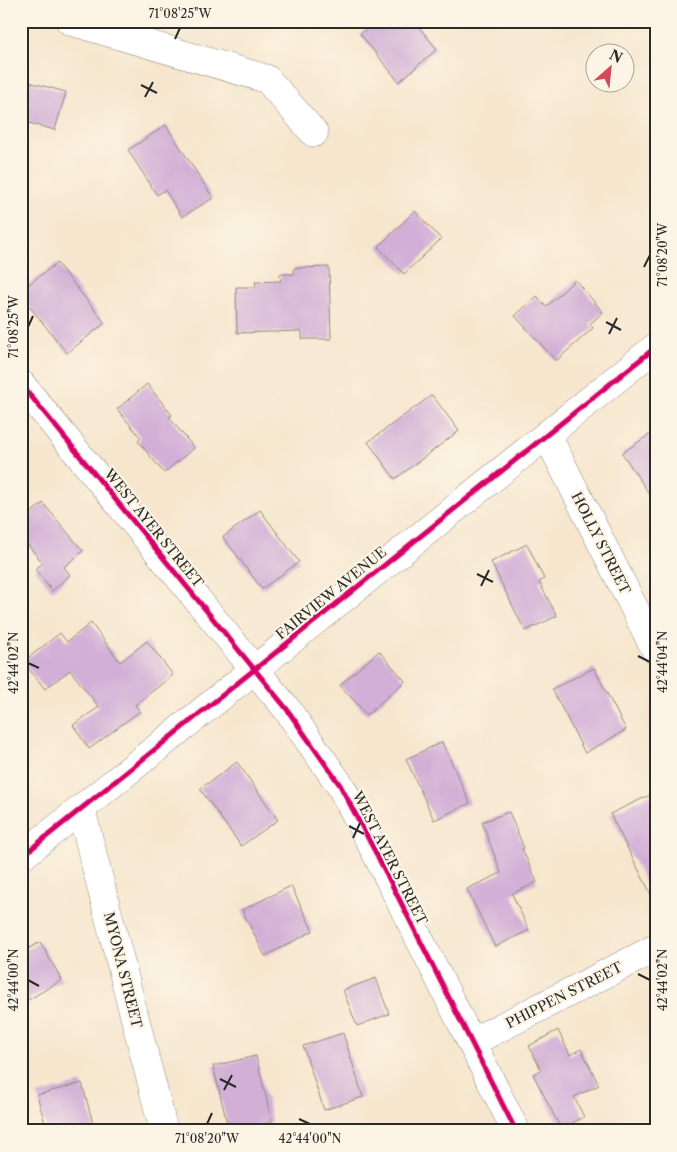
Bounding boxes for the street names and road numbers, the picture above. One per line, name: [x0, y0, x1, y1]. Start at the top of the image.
street label: WEST AYER STREET: [100, 464, 208, 591]
street label: HOLLY STREET: [567, 489, 635, 598]
street label: FAIRVIEW AVENUE: [272, 543, 390, 643]
street label: WEST AYER STREET: [348, 787, 432, 928]
street label: MYONA STREET: [100, 910, 146, 1030]
street label: PHIPPEN STREET: [503, 958, 626, 1032]

